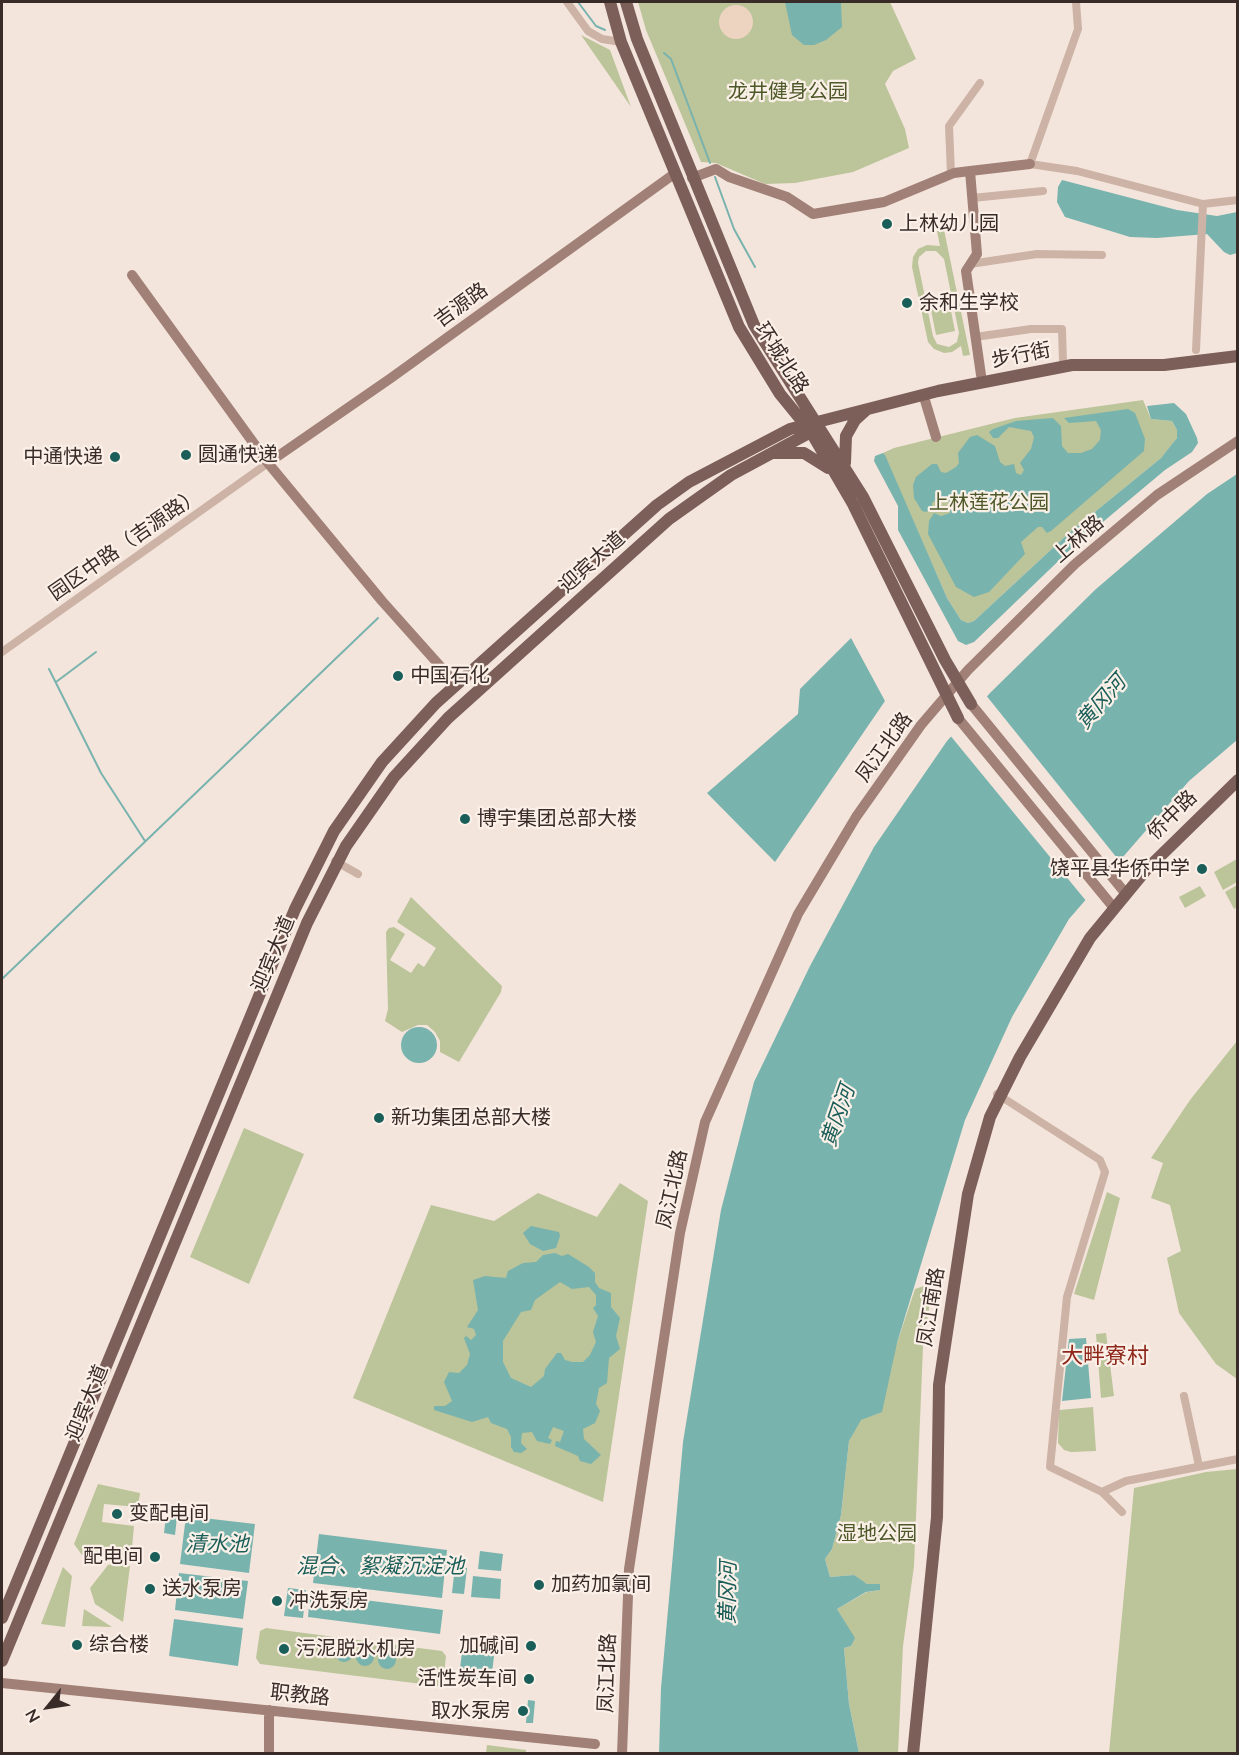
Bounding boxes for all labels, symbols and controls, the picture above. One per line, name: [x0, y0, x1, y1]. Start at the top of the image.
park label: 龙井健身公园: [728, 80, 848, 104]
place label: 上林幼儿园: [899, 212, 999, 236]
marker: 上林幼儿园: [880, 217, 894, 231]
street label: 吉源路: [430, 278, 492, 332]
place label: 余和生学校: [919, 291, 1019, 315]
marker: 余和生学校: [900, 296, 914, 310]
street label: 环城北路: [750, 318, 814, 398]
street label: 步行街: [989, 337, 1053, 373]
place label: 圆通快递: [198, 443, 278, 467]
place label: 中通快递: [23, 445, 103, 469]
marker: 圆通快递: [179, 448, 193, 462]
marker: 中通快递: [108, 450, 122, 464]
street label: 园区中路（吉源路）: [44, 483, 206, 605]
park label: 上林莲花公园: [929, 491, 1049, 515]
street label: 上林路: [1047, 510, 1109, 568]
street label: 迎宾大道: [554, 526, 630, 598]
place label: 中国石化: [410, 664, 490, 688]
marker: 中国石化: [391, 669, 405, 683]
water label: 黄冈河: [1071, 670, 1131, 734]
street label: 凤江北路: [851, 708, 917, 786]
street label: 侨中路: [1142, 785, 1202, 845]
place label: 博宇集团总部大楼: [477, 807, 637, 831]
marker: 博宇集团总部大楼: [458, 812, 472, 826]
place label: 饶平县华侨中学: [1050, 857, 1190, 881]
marker: 饶平县华侨中学: [1195, 862, 1209, 876]
street label: 迎宾大道: [246, 912, 300, 996]
water label: 黄冈河: [816, 1082, 860, 1150]
place label: 新功集团总部大楼: [391, 1106, 551, 1130]
marker: 新功集团总部大楼: [372, 1111, 386, 1125]
street label: 凤江北路: [652, 1147, 692, 1231]
street label: 凤江南路: [913, 1266, 949, 1348]
district label: 大畔寮村: [1061, 1343, 1149, 1369]
street label: 迎宾大道: [61, 1361, 113, 1445]
place label: 变配电间: [129, 1502, 209, 1526]
marker: 变配电间: [110, 1507, 124, 1521]
park label: 湿地公园: [837, 1522, 917, 1546]
water label: 清水池: [186, 1531, 248, 1557]
place label: 配电间: [83, 1545, 143, 1569]
marker: 配电间: [148, 1550, 162, 1564]
water label: 混合、絮凝沉淀池: [296, 1553, 464, 1579]
water label: 黄冈河: [715, 1561, 741, 1625]
place label: 加药加氯间: [551, 1573, 651, 1597]
place label: 送水泵房: [162, 1577, 242, 1601]
marker: 加药加氯间: [532, 1578, 546, 1592]
marker: 送水泵房: [143, 1582, 157, 1596]
place label: 冲洗泵房: [289, 1589, 369, 1613]
marker: 冲洗泵房: [270, 1594, 284, 1608]
place label: 综合楼: [89, 1633, 149, 1657]
street label: 凤江北路: [594, 1633, 620, 1713]
place label: 加碱间: [459, 1634, 519, 1658]
place label: 污泥脱水机房: [296, 1637, 416, 1661]
marker: 综合楼: [70, 1638, 84, 1652]
marker: 加碱间: [524, 1639, 538, 1653]
marker: 污泥脱水机房: [277, 1642, 291, 1656]
place label: 活性炭车间: [417, 1667, 517, 1691]
marker: 活性炭车间: [522, 1672, 536, 1686]
north arrow: [18, 1677, 78, 1737]
street label: 职教路: [269, 1680, 331, 1710]
place label: 取水泵房: [431, 1699, 511, 1723]
marker: 取水泵房: [516, 1704, 530, 1718]
text: N: [21, 1706, 43, 1726]

